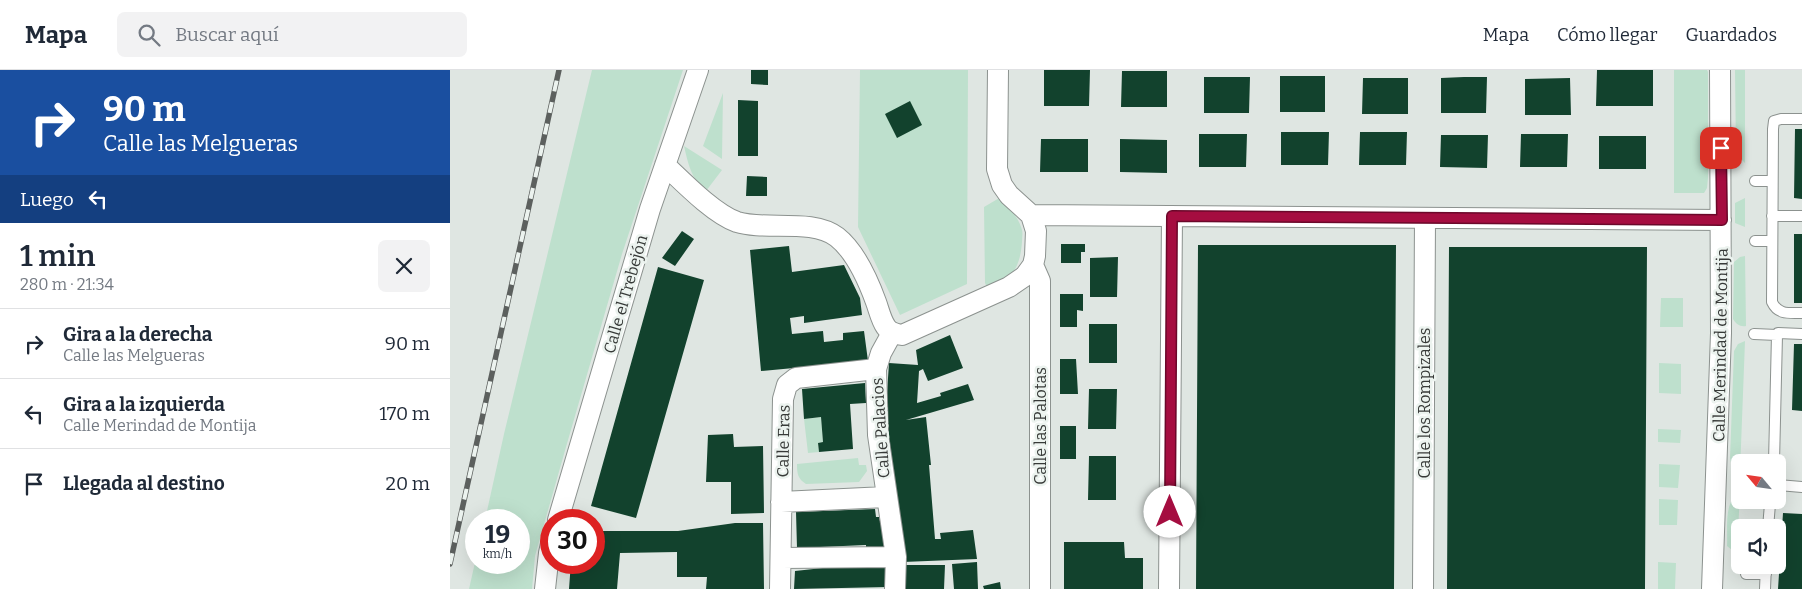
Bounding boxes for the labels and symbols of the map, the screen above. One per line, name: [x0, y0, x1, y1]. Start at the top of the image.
pin: [1700, 127, 1742, 169]
street label: Calle el Trebejón: [599, 233, 651, 356]
street label: Calle Merindad de Montija: [1709, 248, 1732, 442]
street label: Calle los Rompizales: [1415, 328, 1434, 478]
street label: Calle las Palotas: [1031, 367, 1050, 485]
street label: Calle Palacios: [868, 377, 893, 479]
street label: Calle Eras: [773, 405, 794, 477]
north arrow: [1731, 454, 1786, 509]
position arrow: [1143, 485, 1195, 537]
speed limit sign: 30: [540, 509, 605, 574]

